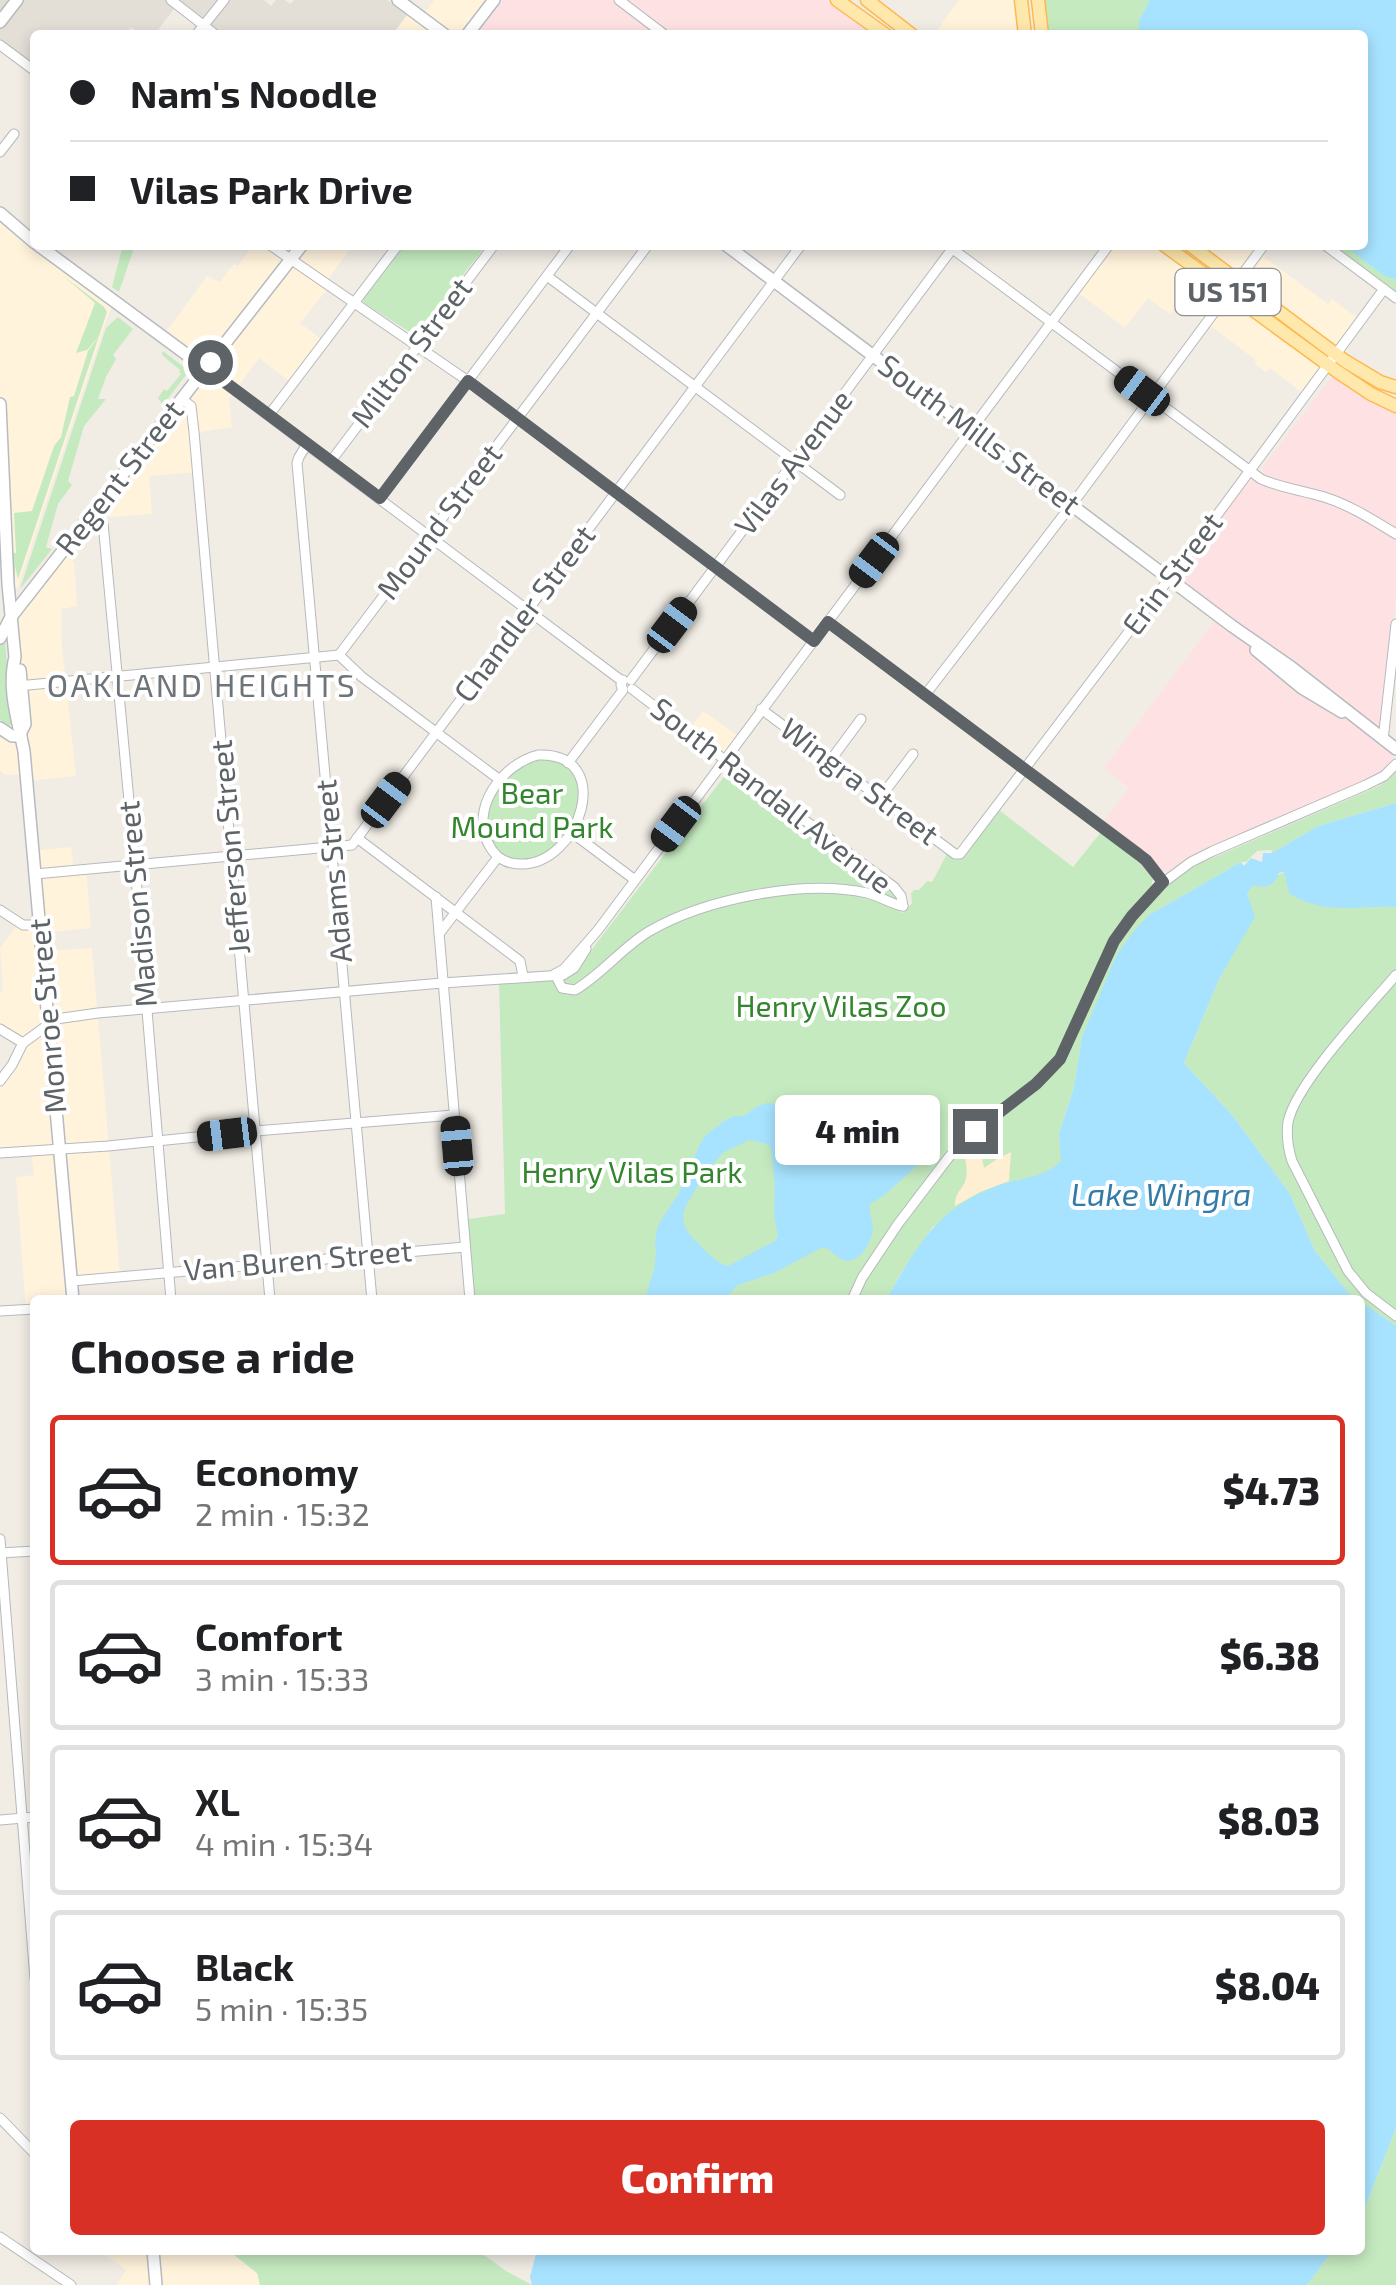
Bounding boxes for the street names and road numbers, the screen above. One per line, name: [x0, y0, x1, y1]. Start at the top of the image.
road number: US 151: [1176, 269, 1280, 315]
street label: Milton Street: [342, 270, 478, 434]
street label: South Mills Street: [872, 346, 1088, 521]
street label: Vilas Avenue: [726, 382, 859, 542]
street label: Regent Street: [47, 392, 190, 561]
street label: Mound Street: [368, 436, 508, 606]
street label: Erin Street: [1114, 505, 1229, 641]
street label: Chandler Street: [445, 517, 602, 708]
street label: South Randall Avenue: [644, 689, 900, 900]
street label: Wingra Street: [774, 709, 946, 852]
street label: Jefferson Street: [202, 738, 256, 956]
street label: Adams Street: [306, 778, 358, 964]
street label: Madison Street: [109, 799, 163, 1009]
street label: Monroe Street: [20, 917, 72, 1115]
street label: Van Buren Street: [182, 1231, 413, 1287]

